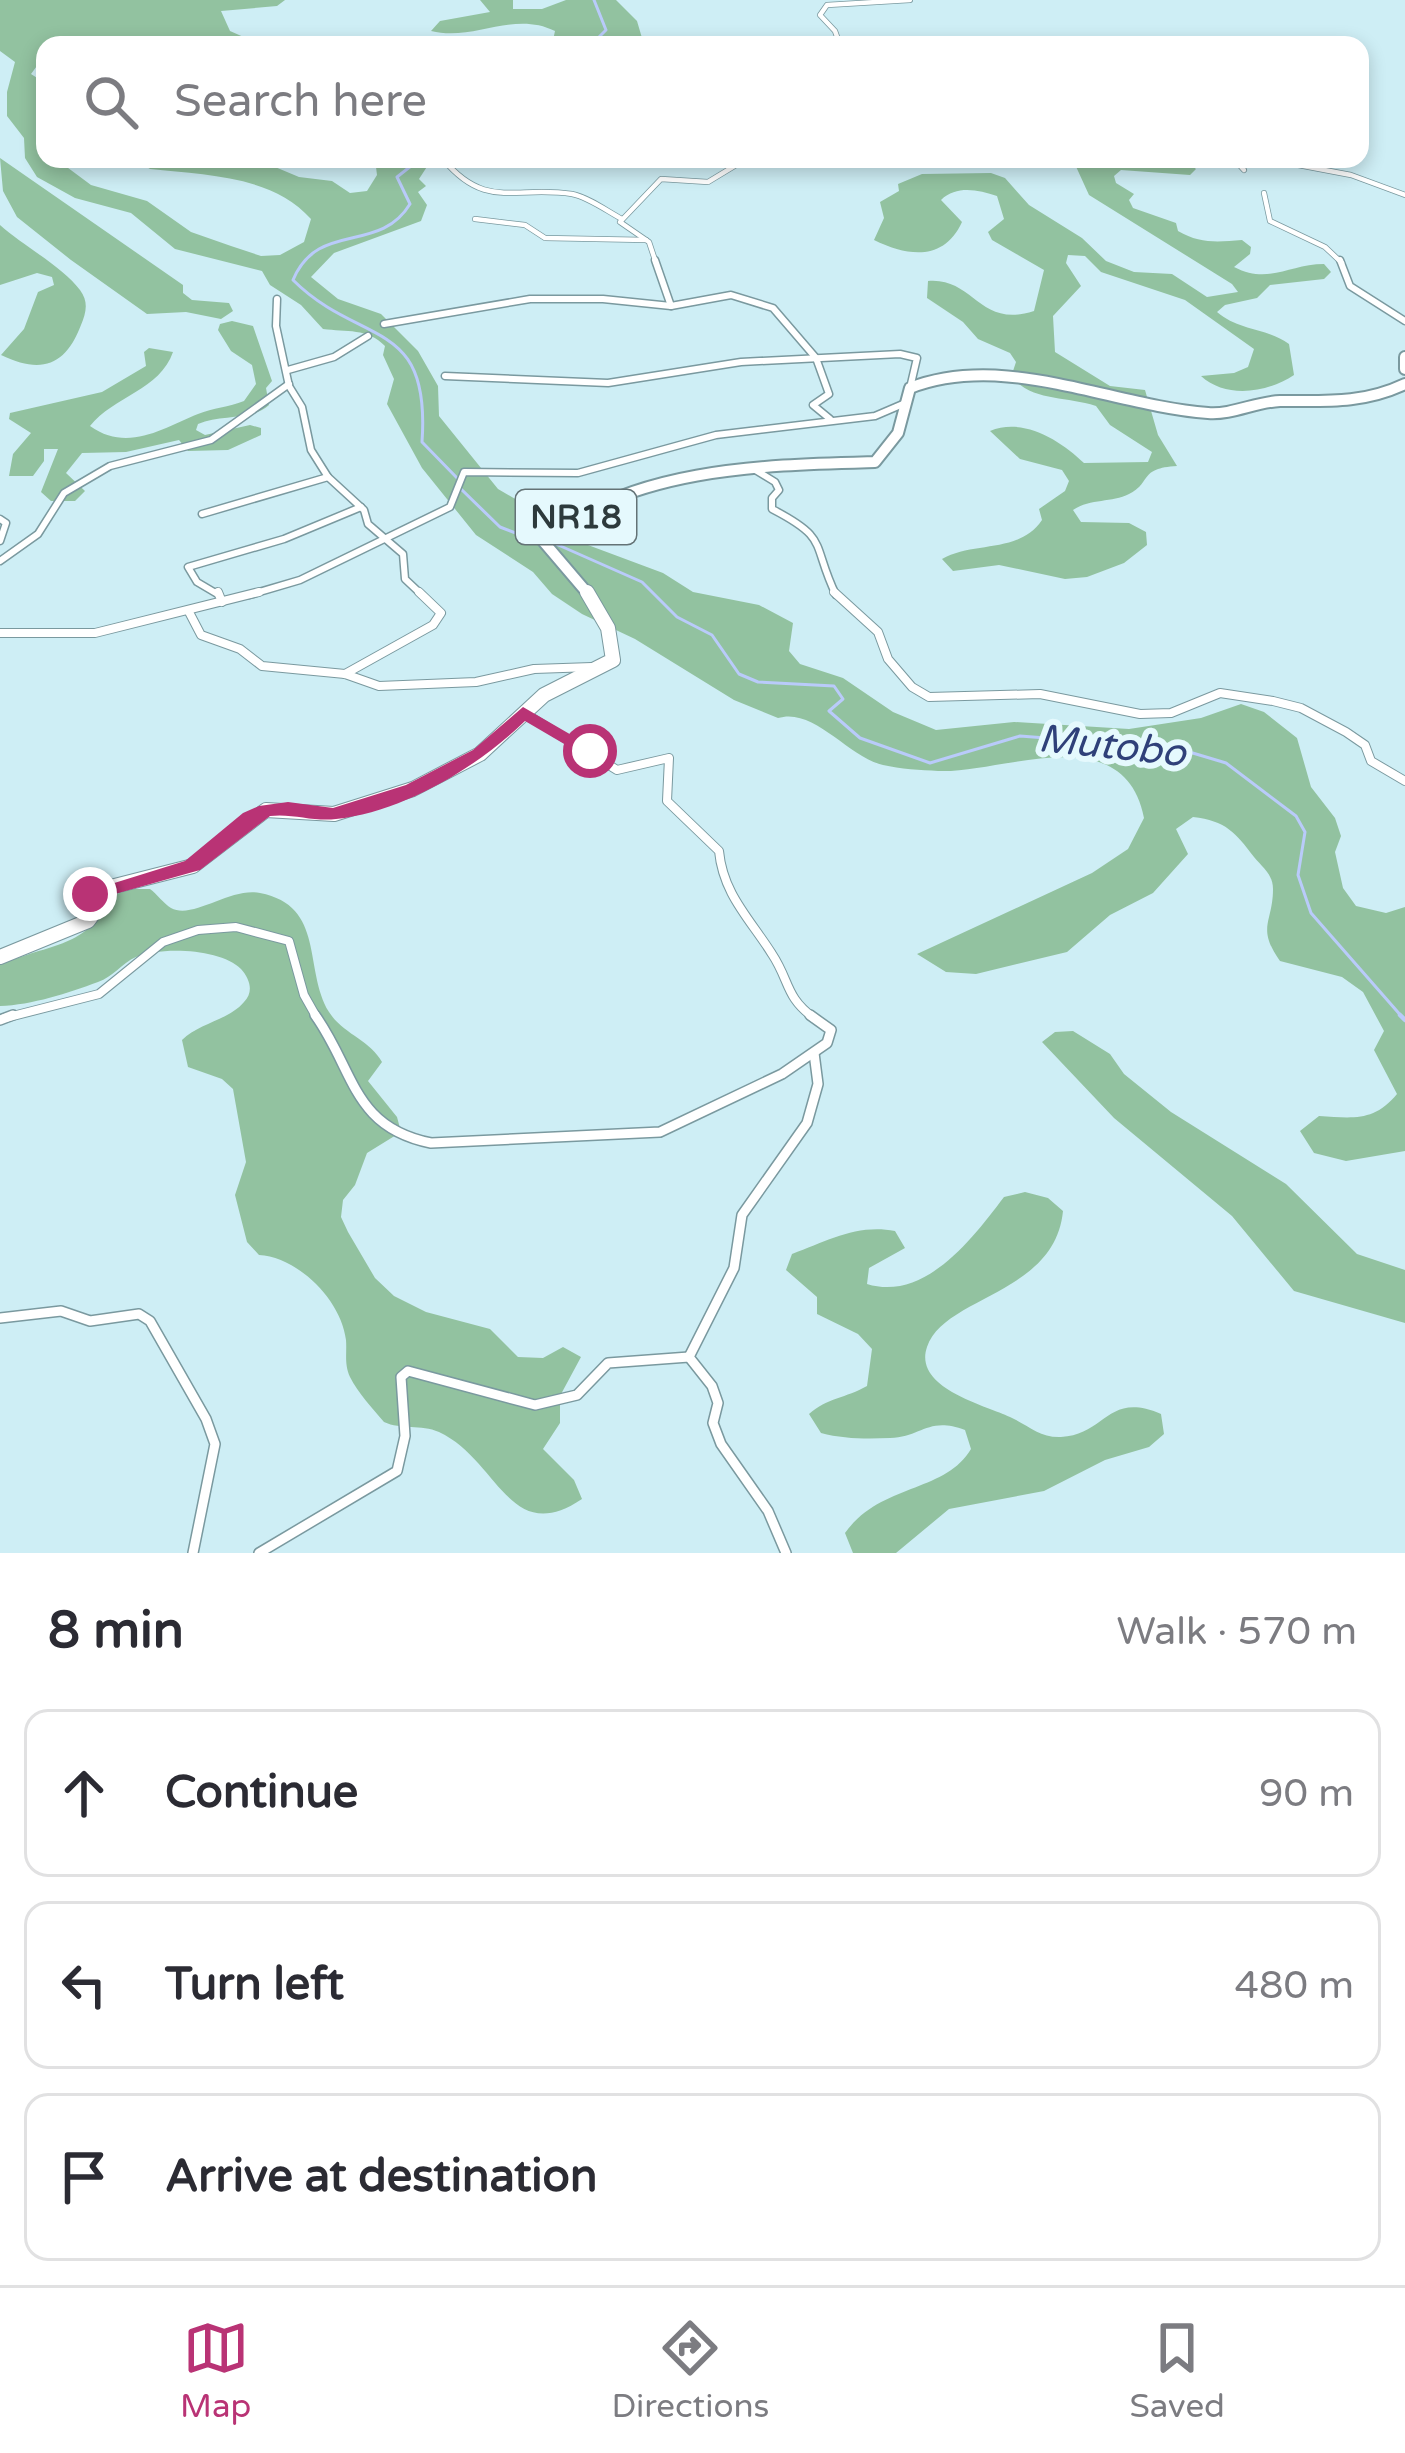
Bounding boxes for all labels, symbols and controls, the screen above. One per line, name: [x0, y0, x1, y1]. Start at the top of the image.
search box: [36, 36, 1369, 168]
icon: search: [78, 69, 144, 135]
text: Search here: [174, 75, 427, 129]
road number: NR18: [516, 490, 636, 544]
water label: Mutobo: [1036, 715, 1190, 777]
route start: [563, 724, 617, 778]
route end: [63, 867, 117, 921]
text: 8 min: [48, 1600, 184, 1662]
text: Walk · 570 m: [1116, 1608, 1357, 1655]
icon: ahead: [51, 1760, 117, 1826]
text: Continue: [165, 1766, 358, 1820]
text: 90 m: [1259, 1770, 1354, 1817]
icon: left: [51, 1952, 117, 2018]
text: Turn left: [165, 1958, 344, 2012]
text: 480 m: [1235, 1962, 1354, 2009]
icon: arrive: [51, 2144, 117, 2210]
text: Arrive at destination: [165, 2150, 597, 2204]
tab: Map: [180, 2315, 251, 2426]
tab: Directions: [611, 2315, 769, 2426]
tab: Saved: [1130, 2315, 1225, 2426]

